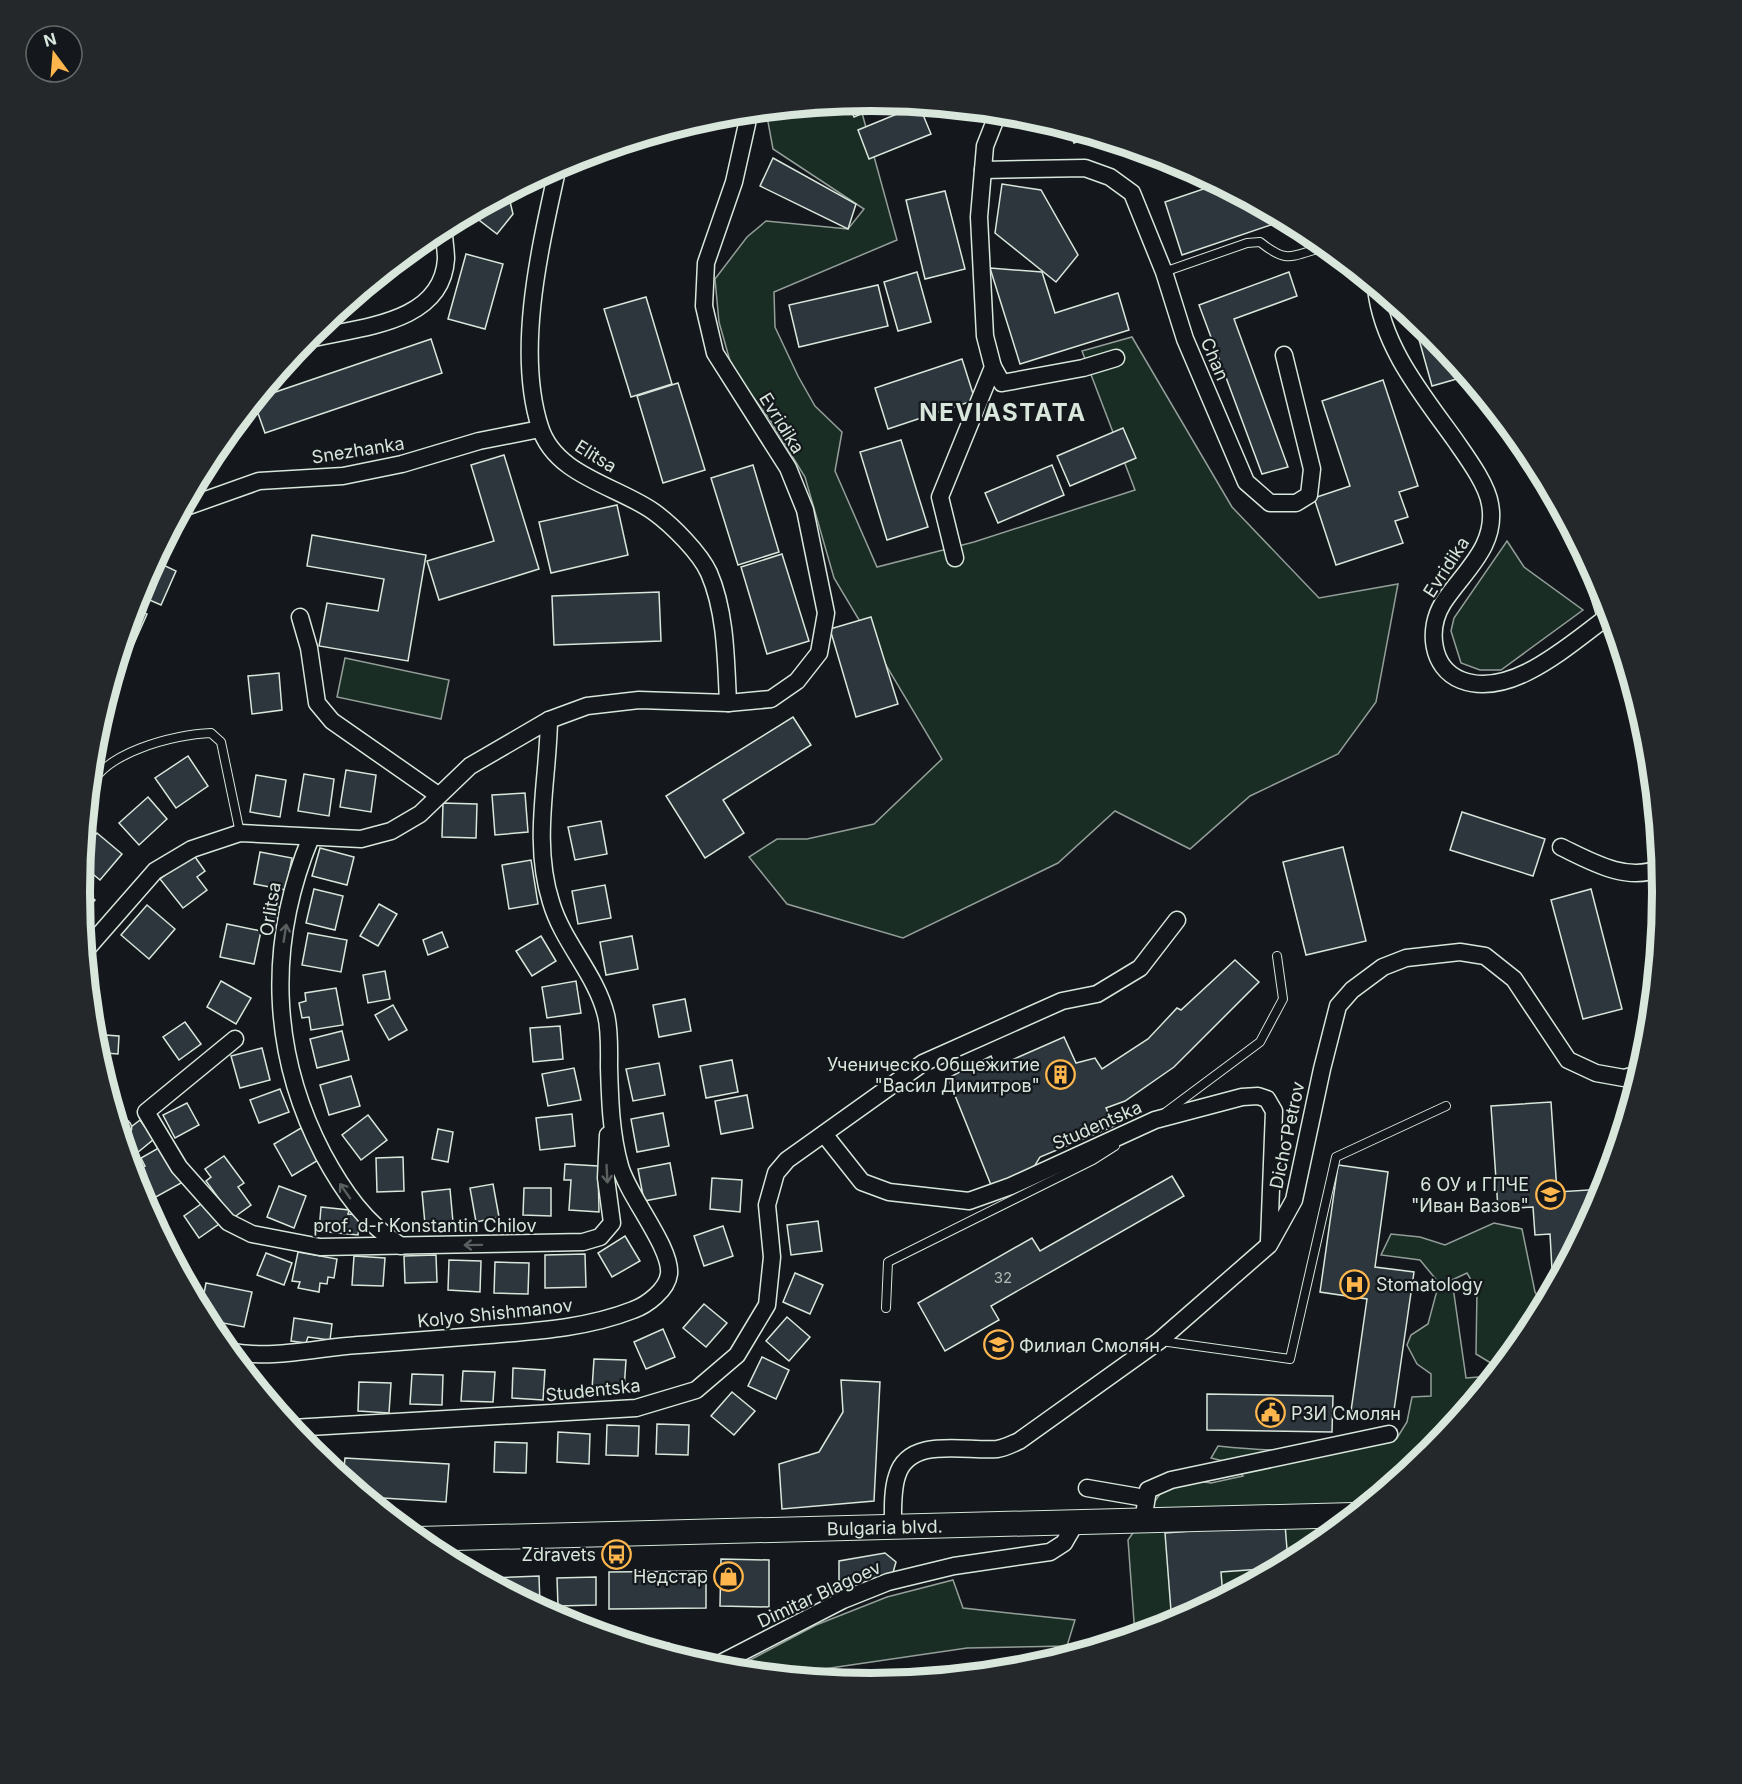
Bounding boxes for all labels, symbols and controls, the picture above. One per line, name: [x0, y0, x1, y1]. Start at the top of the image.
north arrow: [24, 24, 84, 84]
text: N: [41, 28, 58, 51]
street label: Chan: [1197, 334, 1233, 384]
street label: Evridika: [755, 389, 809, 457]
district label: NEVIASTATA: [919, 398, 1087, 427]
street label: Snezhanka: [310, 432, 406, 468]
street label: Elitsa: [571, 435, 621, 477]
street label: Evridika: [1419, 533, 1473, 601]
street label: Orlitsa: [255, 880, 285, 938]
one-way arrow: [280, 923, 291, 943]
place label: Ученическо Общежитие "Васил Димитров": [827, 1054, 1040, 1096]
building icon: Ученическо Общежитие "Васил Димитров": [1045, 1058, 1077, 1090]
street label: Dicho Petrov: [1265, 1080, 1309, 1190]
street label: Studentska: [1049, 1096, 1145, 1154]
one-way arrow: [601, 1164, 612, 1184]
place label: 6 ОУ и ГПЧЕ "Иван Вазов": [1411, 1174, 1529, 1216]
school or university icon: 6 ОУ и ГПЧЕ "Иван Вазов": [1534, 1178, 1566, 1210]
one-way arrow: [339, 1184, 351, 1200]
street label: prof. d-r Konstantin Chilov: [313, 1215, 537, 1236]
one-way arrow: [464, 1240, 484, 1251]
house number: 32: [994, 1268, 1012, 1287]
hospital icon: Stomatology: [1339, 1268, 1371, 1300]
place label: Stomatology: [1376, 1274, 1483, 1295]
street label: Kolyo Shishmanov: [416, 1294, 574, 1332]
school or university icon: Филиал Смолян: [982, 1329, 1014, 1361]
place label: Филиал Смолян: [1019, 1335, 1160, 1356]
street label: Studentska: [544, 1375, 642, 1405]
public building icon: РЗИ Смолян: [1254, 1397, 1286, 1429]
place label: РЗИ Смолян: [1291, 1403, 1401, 1424]
street label: Bulgaria blvd.: [827, 1515, 943, 1539]
bus stop icon: Zdravets: [601, 1538, 633, 1570]
place label: Zdravets: [522, 1544, 596, 1565]
street label: Dimitar Blagoev: [754, 1556, 884, 1632]
shop icon: Недстар: [713, 1560, 745, 1592]
place label: Недстар: [633, 1566, 708, 1587]

